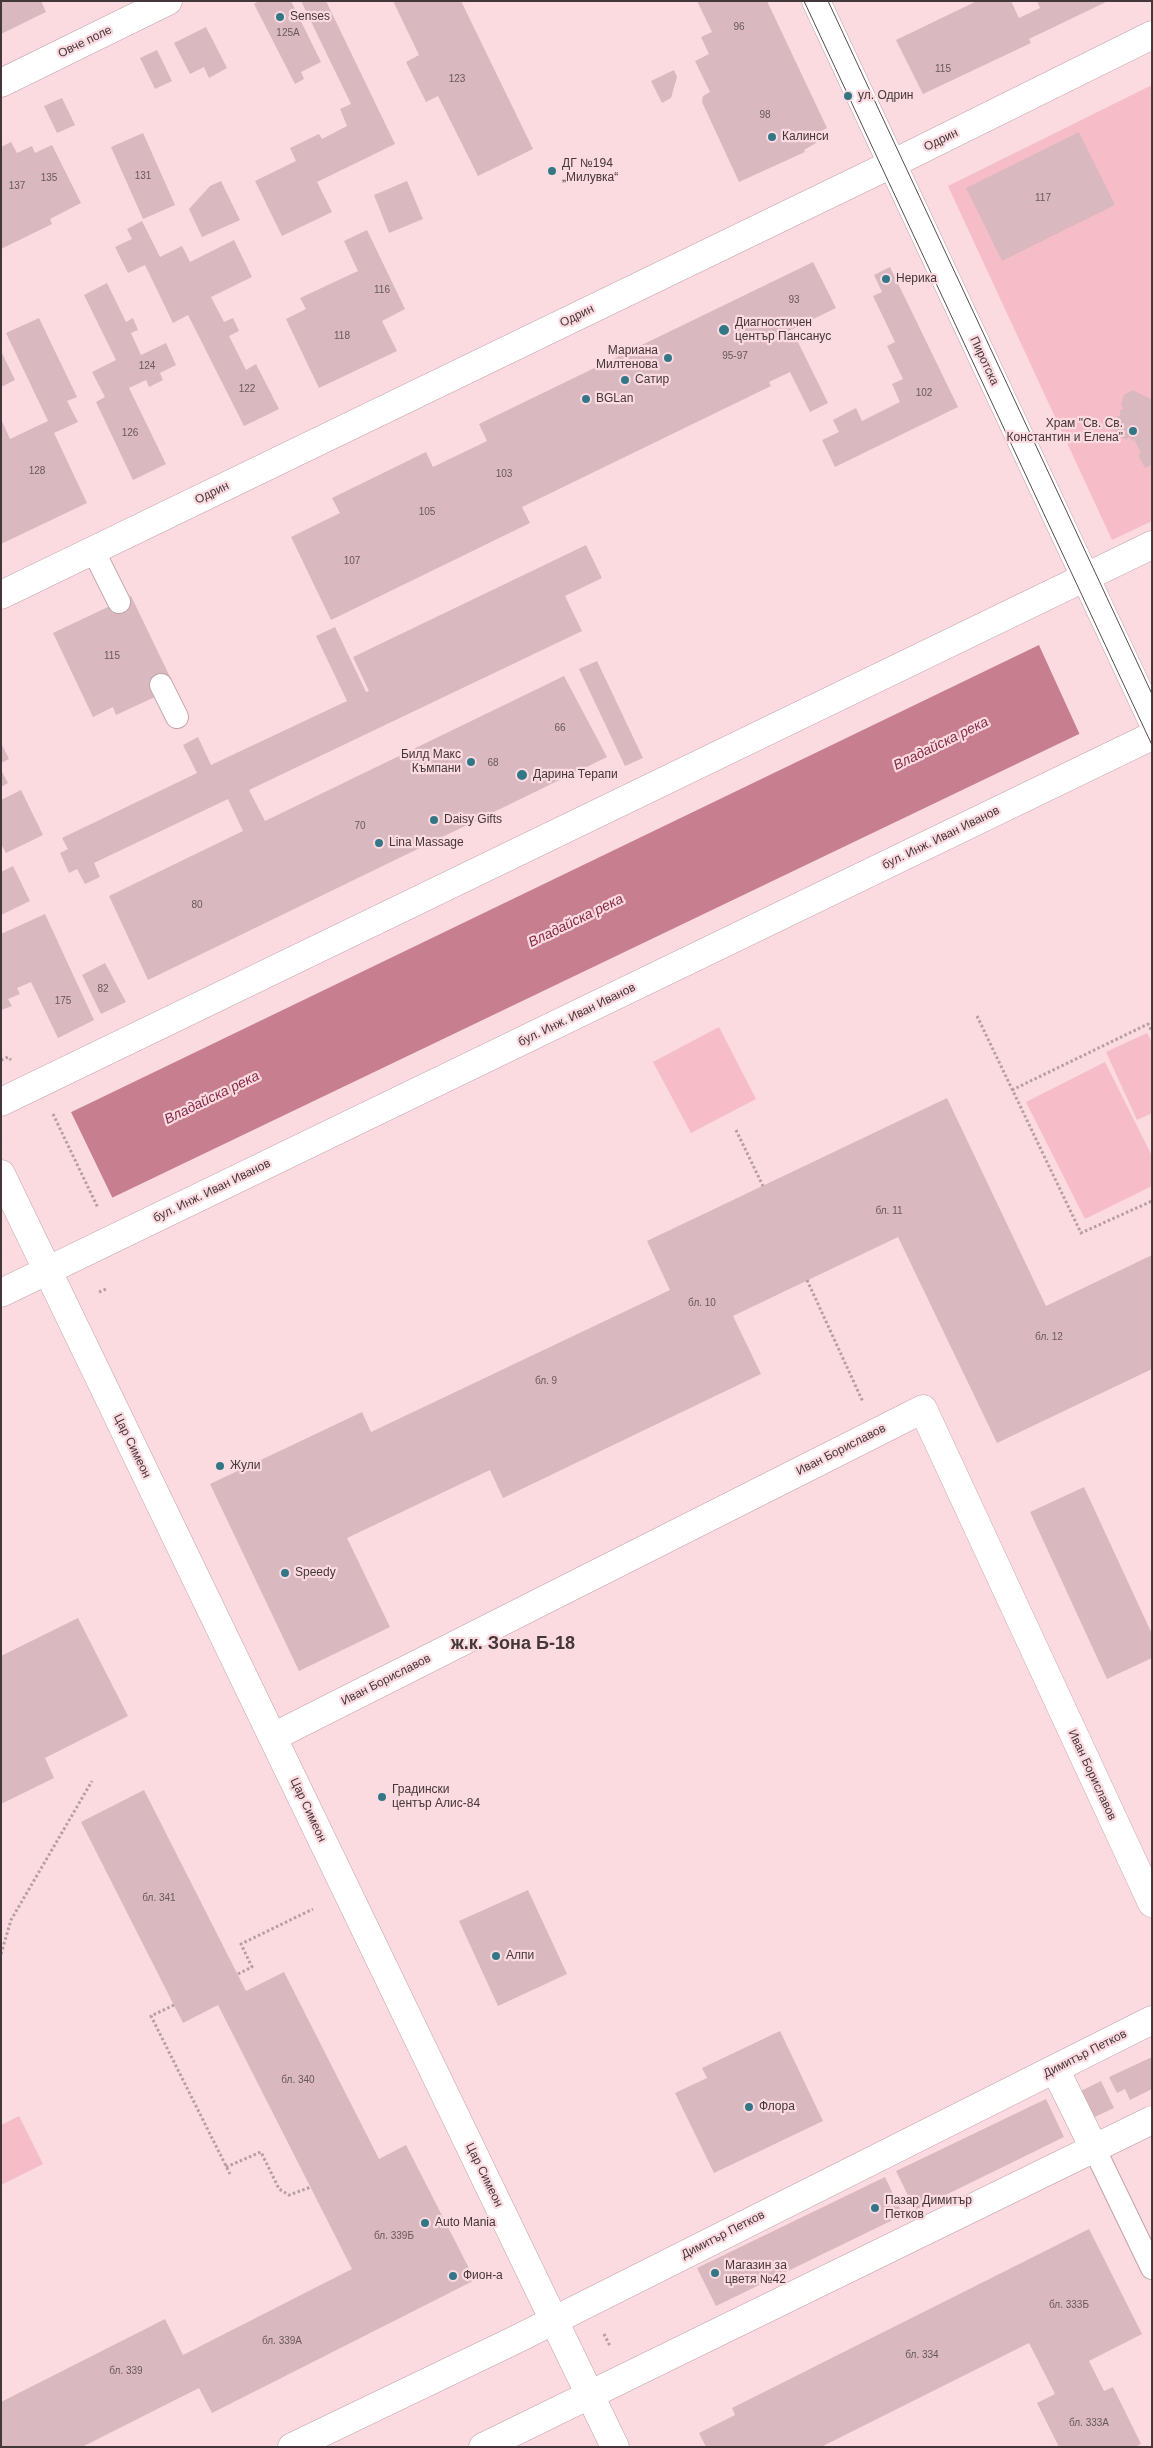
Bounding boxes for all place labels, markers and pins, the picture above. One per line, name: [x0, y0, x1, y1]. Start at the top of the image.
place label: Senses: [290, 10, 330, 24]
marker: Senses: [274, 11, 286, 23]
place label: ул. Одрин: [858, 89, 913, 103]
marker: ул. Одрин: [842, 90, 854, 102]
place label: Калинси: [782, 130, 829, 144]
marker: Калинси: [766, 131, 778, 143]
place label: ДГ №194 „Милувка“: [562, 157, 618, 185]
marker: ДГ №194 „Милувка“: [546, 165, 558, 177]
place label: Нерика: [896, 272, 937, 286]
marker: Нерика: [880, 273, 892, 285]
place label: Диагностичен център Пансанус: [735, 316, 831, 344]
marker: Диагностичен център Пансанус: [717, 323, 731, 337]
place label: Мариана Милтенова: [596, 344, 658, 372]
marker: Мариана Милтенова: [662, 352, 674, 364]
place label: Сатир: [635, 373, 669, 387]
marker: Сатир: [619, 374, 631, 386]
place label: BGLan: [596, 392, 633, 406]
marker: BGLan: [580, 393, 592, 405]
place label: Храм "Св. Св. Константин и Елена": [1007, 417, 1123, 445]
marker: Храм "Св. Св. Константин и Елена": [1127, 425, 1139, 437]
place label: Билд Макс Къмпани: [401, 748, 461, 776]
marker: Билд Макс Къмпани: [465, 756, 477, 768]
marker: Дарина Терапи: [515, 768, 529, 782]
place label: Дарина Терапи: [533, 768, 618, 782]
place label: Daisy Gifts: [444, 813, 502, 827]
marker: Daisy Gifts: [428, 814, 440, 826]
place label: Lina Massage: [389, 836, 464, 850]
marker: Lina Massage: [373, 837, 385, 849]
place label: Жули: [230, 1459, 260, 1473]
marker: Жули: [214, 1460, 226, 1472]
place label: Speedy: [295, 1566, 336, 1580]
marker: Speedy: [279, 1567, 291, 1579]
place label: Градински център Алис-84: [392, 1783, 480, 1811]
marker: Градински център Алис-84: [376, 1791, 388, 1803]
place label: Алпи: [506, 1949, 534, 1963]
marker: Алпи: [490, 1950, 502, 1962]
place label: Флора: [759, 2100, 795, 2114]
marker: Флора: [743, 2101, 755, 2113]
place label: Пазар Димитър Петков: [885, 2194, 972, 2222]
marker: Пазар Димитър Петков: [869, 2202, 881, 2214]
place label: Auto Mania: [435, 2216, 496, 2230]
marker: Auto Mania: [419, 2217, 431, 2229]
place label: Магазин за цветя №42: [725, 2259, 787, 2287]
marker: Магазин за цветя №42: [709, 2267, 721, 2279]
place label: Фион-а: [463, 2269, 503, 2283]
marker: Фион-а: [447, 2270, 459, 2282]

